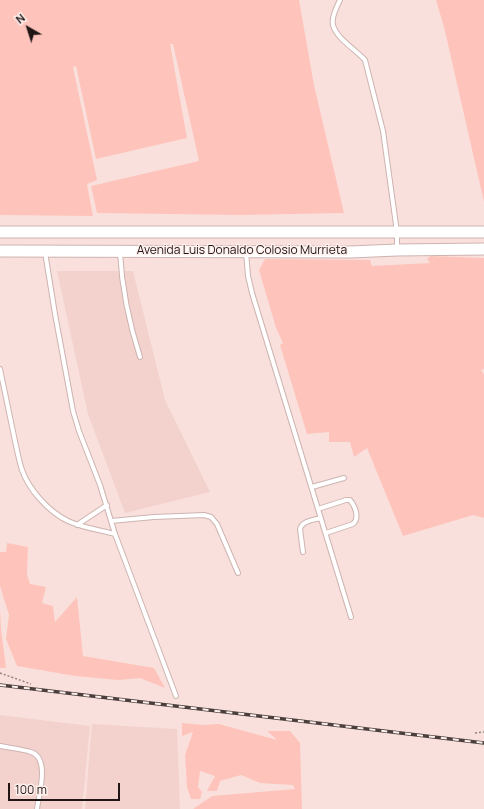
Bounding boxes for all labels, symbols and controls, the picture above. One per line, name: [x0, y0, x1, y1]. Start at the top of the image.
north arrow: [8, 8, 48, 48]
text: N: [12, 10, 28, 27]
street label: Avenida Luis Donaldo Colosio Murrieta: [137, 244, 347, 258]
scale bar: [10, 775, 122, 801]
text: 100 m: [15, 781, 47, 798]

